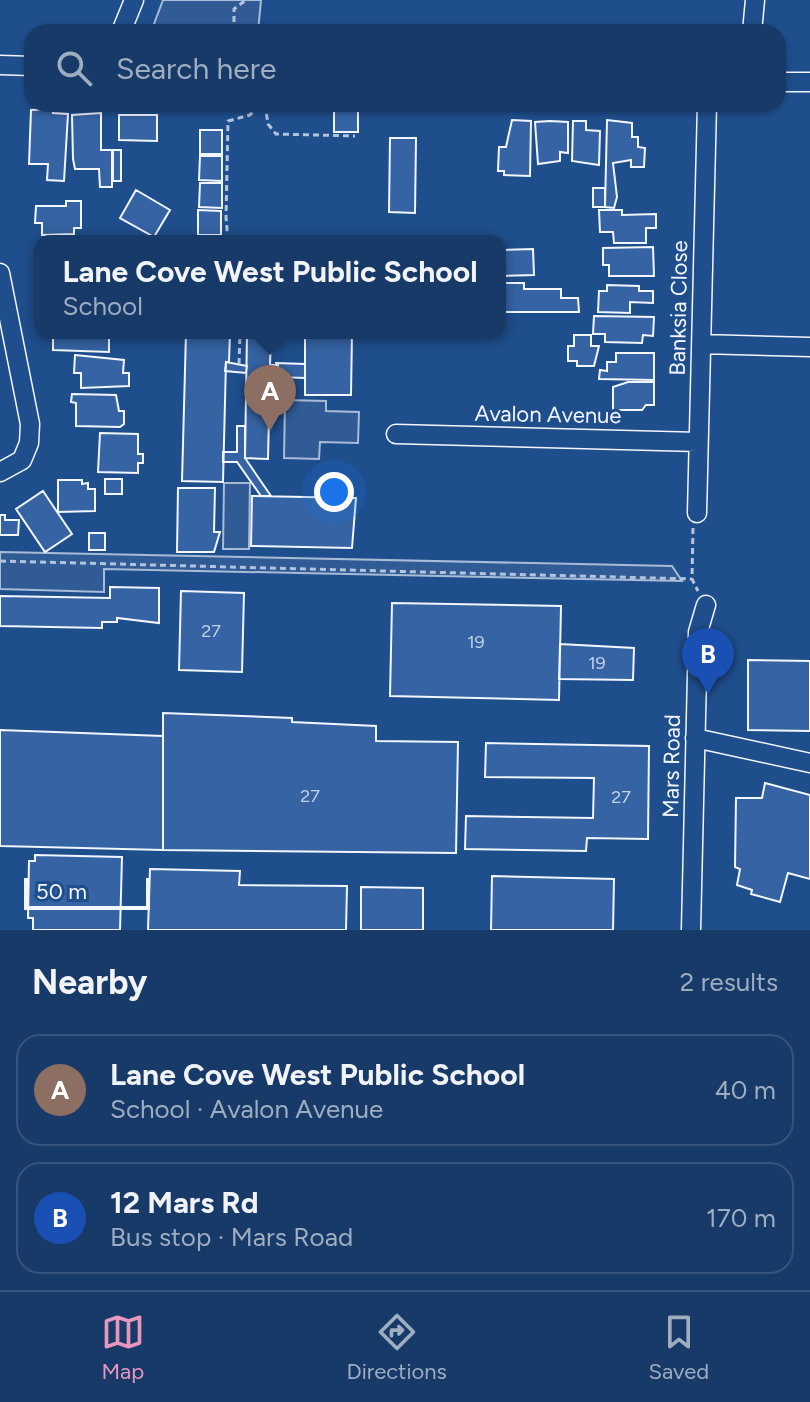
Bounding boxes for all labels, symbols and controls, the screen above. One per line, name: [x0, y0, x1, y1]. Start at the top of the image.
search box: [24, 24, 786, 112]
icon: search: [52, 46, 96, 90]
text: Search here: [116, 50, 276, 87]
popup: [34, 235, 506, 339]
street label: Banksia Close: [664, 240, 693, 376]
text: Lane Cove West Public School: [62, 253, 478, 290]
text: School: [62, 290, 143, 322]
pin: A: [244, 365, 296, 431]
street label: Avalon Avenue: [474, 400, 622, 429]
your location: [314, 472, 354, 512]
house number: 27: [201, 620, 221, 642]
pin: B: [682, 628, 734, 694]
house number: 19: [467, 631, 485, 653]
house number: 19: [588, 652, 606, 674]
street label: Mars Road: [657, 714, 686, 818]
house number: 27: [300, 785, 320, 807]
house number: 27: [611, 786, 631, 808]
scale bar: [24, 874, 150, 910]
text: 50 m: [36, 878, 87, 905]
text: Nearby: [32, 962, 147, 1003]
text: 2 results: [680, 966, 778, 998]
text: Lane Cove West Public School: [110, 1056, 525, 1093]
text: A: [51, 1074, 69, 1106]
text: 40 m: [715, 1074, 776, 1106]
text: School · Avalon Avenue: [110, 1093, 383, 1125]
text: 12 Mars Rd: [110, 1184, 259, 1221]
text: B: [52, 1202, 68, 1234]
text: 170 m: [706, 1202, 776, 1234]
text: Bus stop · Mars Road: [110, 1221, 353, 1253]
tab: Map: [101, 1310, 145, 1385]
tab: Directions: [347, 1310, 447, 1385]
tab: Saved: [648, 1310, 709, 1385]

